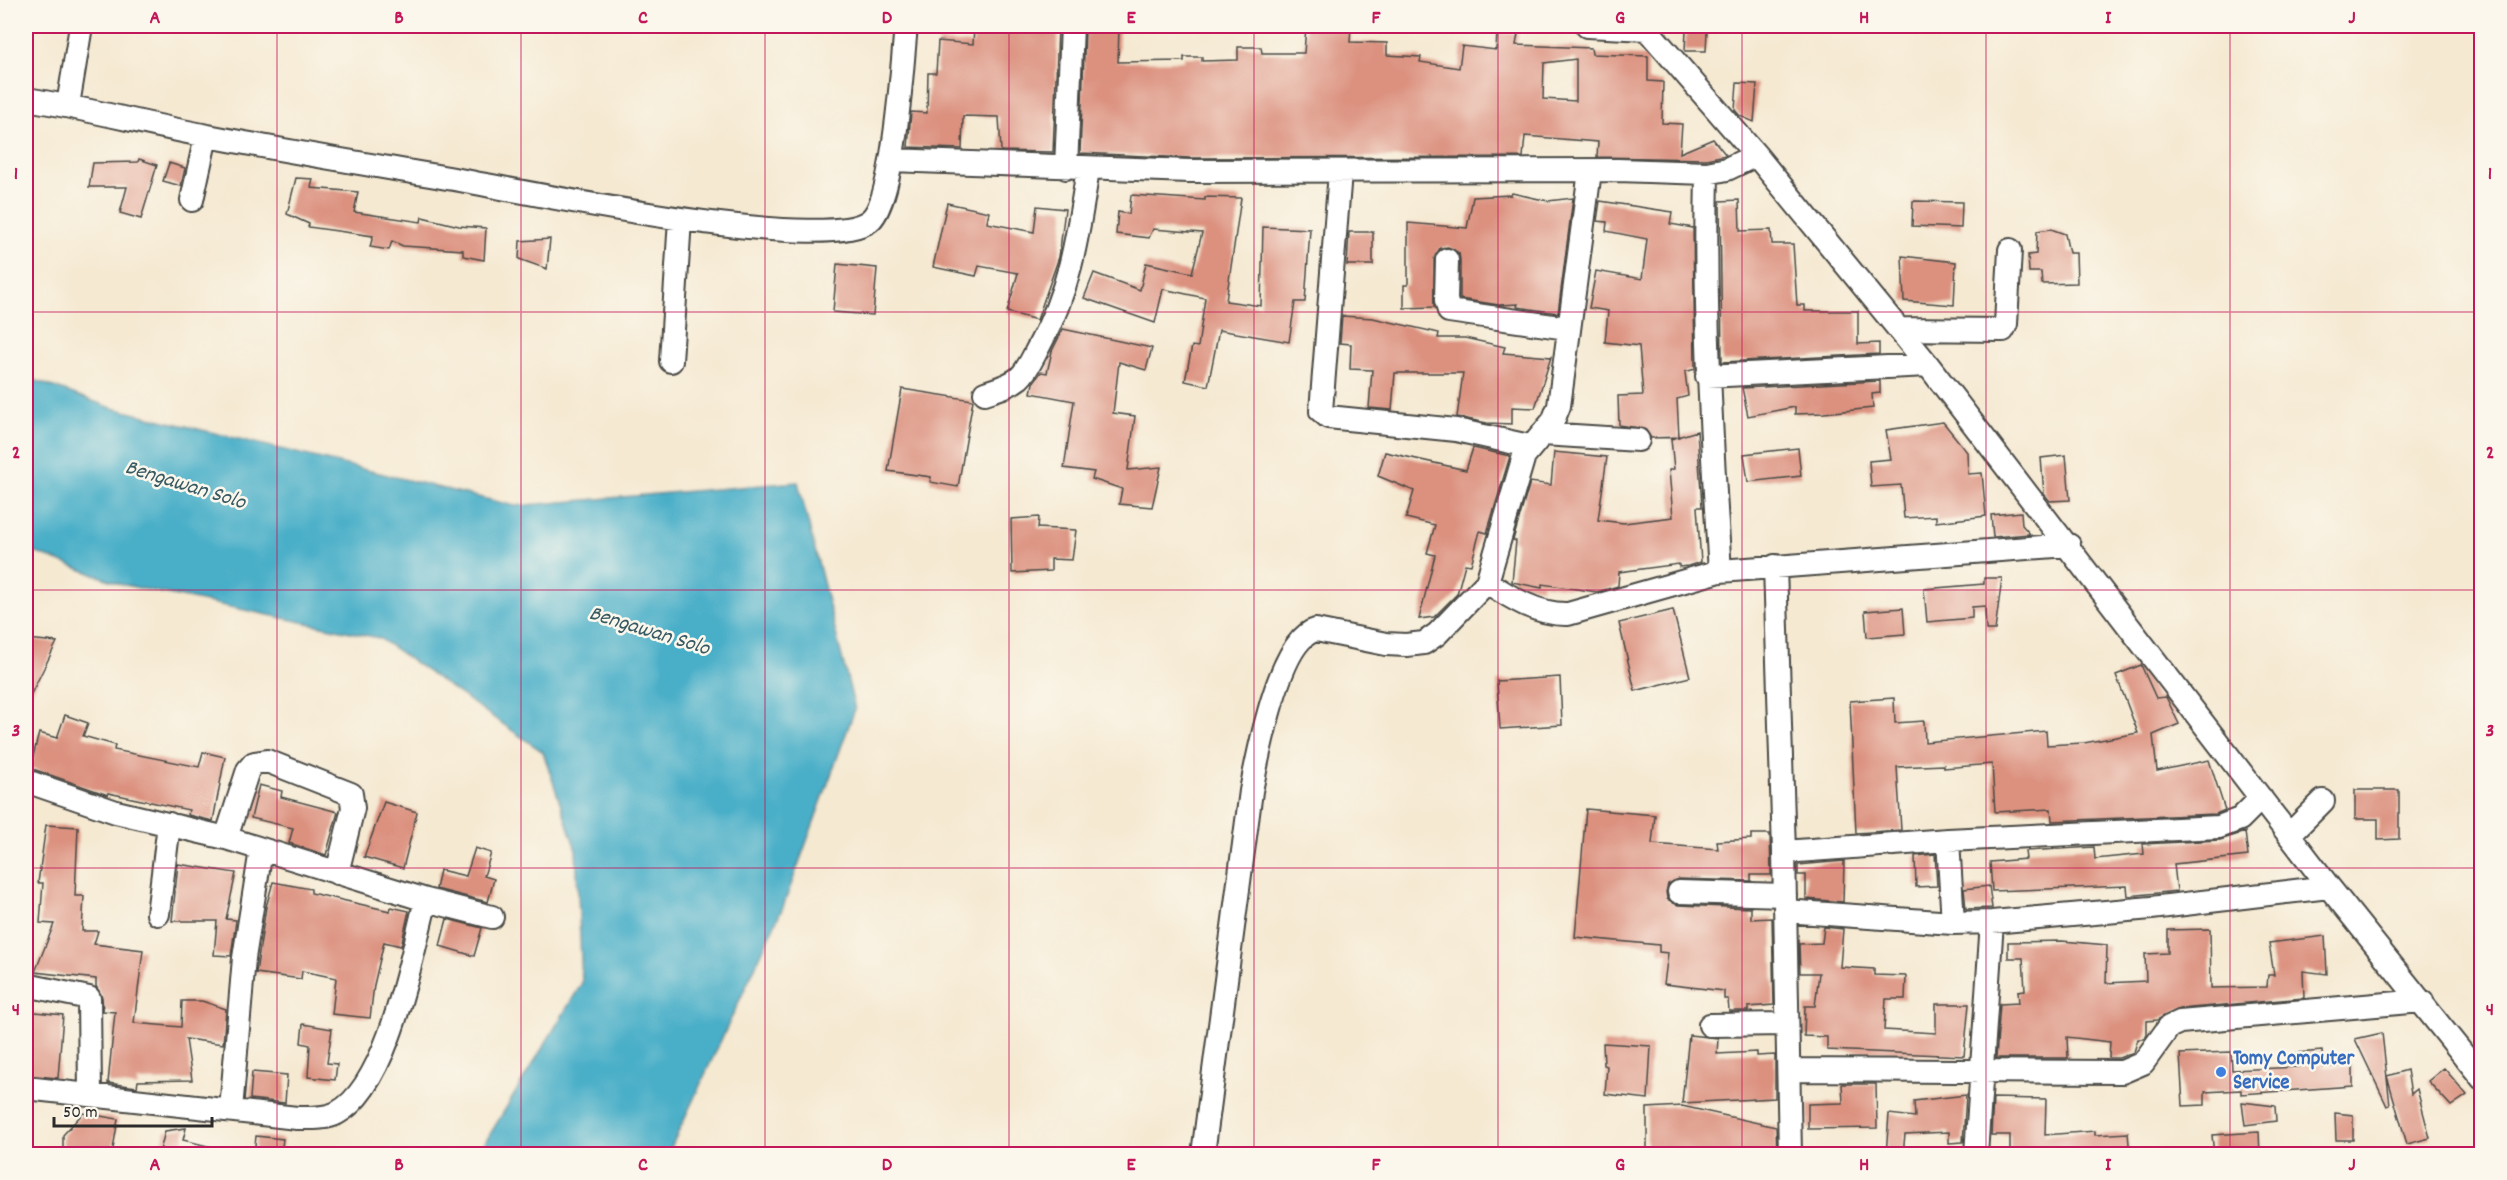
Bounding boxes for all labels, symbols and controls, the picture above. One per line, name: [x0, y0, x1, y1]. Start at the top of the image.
text: A: [150, 5, 161, 33]
text: B: [394, 5, 404, 33]
text: C: [638, 5, 648, 33]
text: D: [882, 5, 893, 33]
text: E: [1126, 5, 1136, 33]
text: F: [1372, 5, 1382, 33]
text: G: [1615, 5, 1625, 33]
text: H: [1859, 5, 1869, 33]
text: I: [2105, 5, 2112, 33]
text: J: [2348, 5, 2356, 33]
text: 1: [14, 161, 18, 189]
text: 1: [2488, 161, 2492, 189]
text: 2: [12, 440, 20, 468]
text: 2: [2486, 440, 2494, 468]
water label: Bengawan Solo: [121, 453, 250, 519]
water label: Bengawan Solo: [585, 599, 714, 665]
text: 3: [12, 718, 20, 746]
text: 3: [2486, 718, 2494, 746]
text: 4: [12, 997, 20, 1025]
text: 4: [2486, 997, 2494, 1025]
place label: Tomy Computer Service: [2233, 1045, 2355, 1099]
marker: Tomy Computer Service: [2214, 1065, 2228, 1079]
scale bar: [54, 1090, 212, 1128]
text: 50 m: [63, 1101, 98, 1126]
text: A: [150, 1152, 161, 1180]
text: B: [394, 1152, 404, 1180]
text: C: [638, 1152, 648, 1180]
text: D: [882, 1152, 893, 1180]
text: E: [1126, 1152, 1136, 1180]
text: F: [1372, 1152, 1382, 1180]
text: G: [1615, 1152, 1625, 1180]
text: H: [1859, 1152, 1869, 1180]
text: I: [2105, 1152, 2112, 1180]
text: J: [2348, 1152, 2356, 1180]

